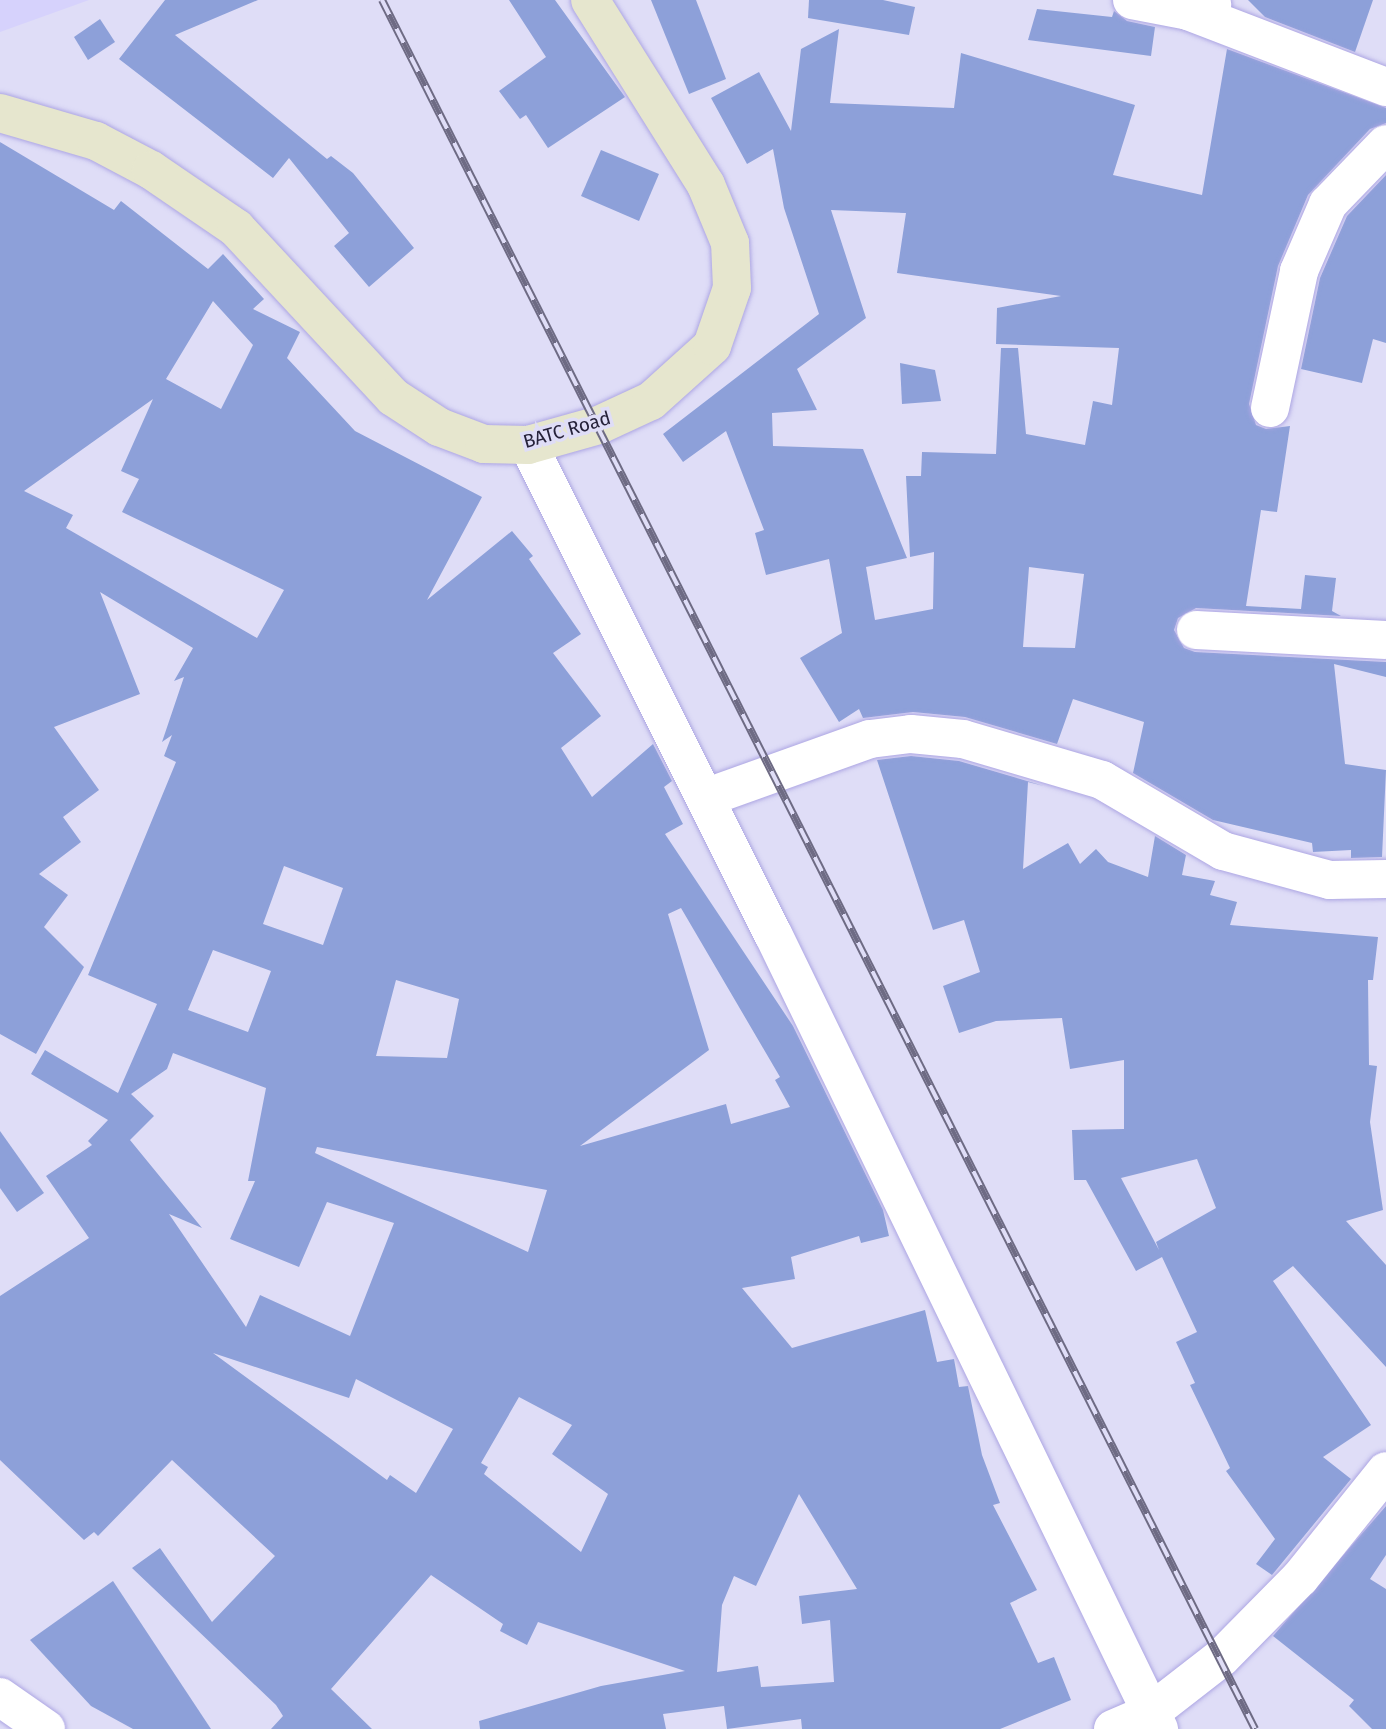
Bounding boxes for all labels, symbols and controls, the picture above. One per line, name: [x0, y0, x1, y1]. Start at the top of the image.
street label: BATC Road: [521, 407, 613, 453]

